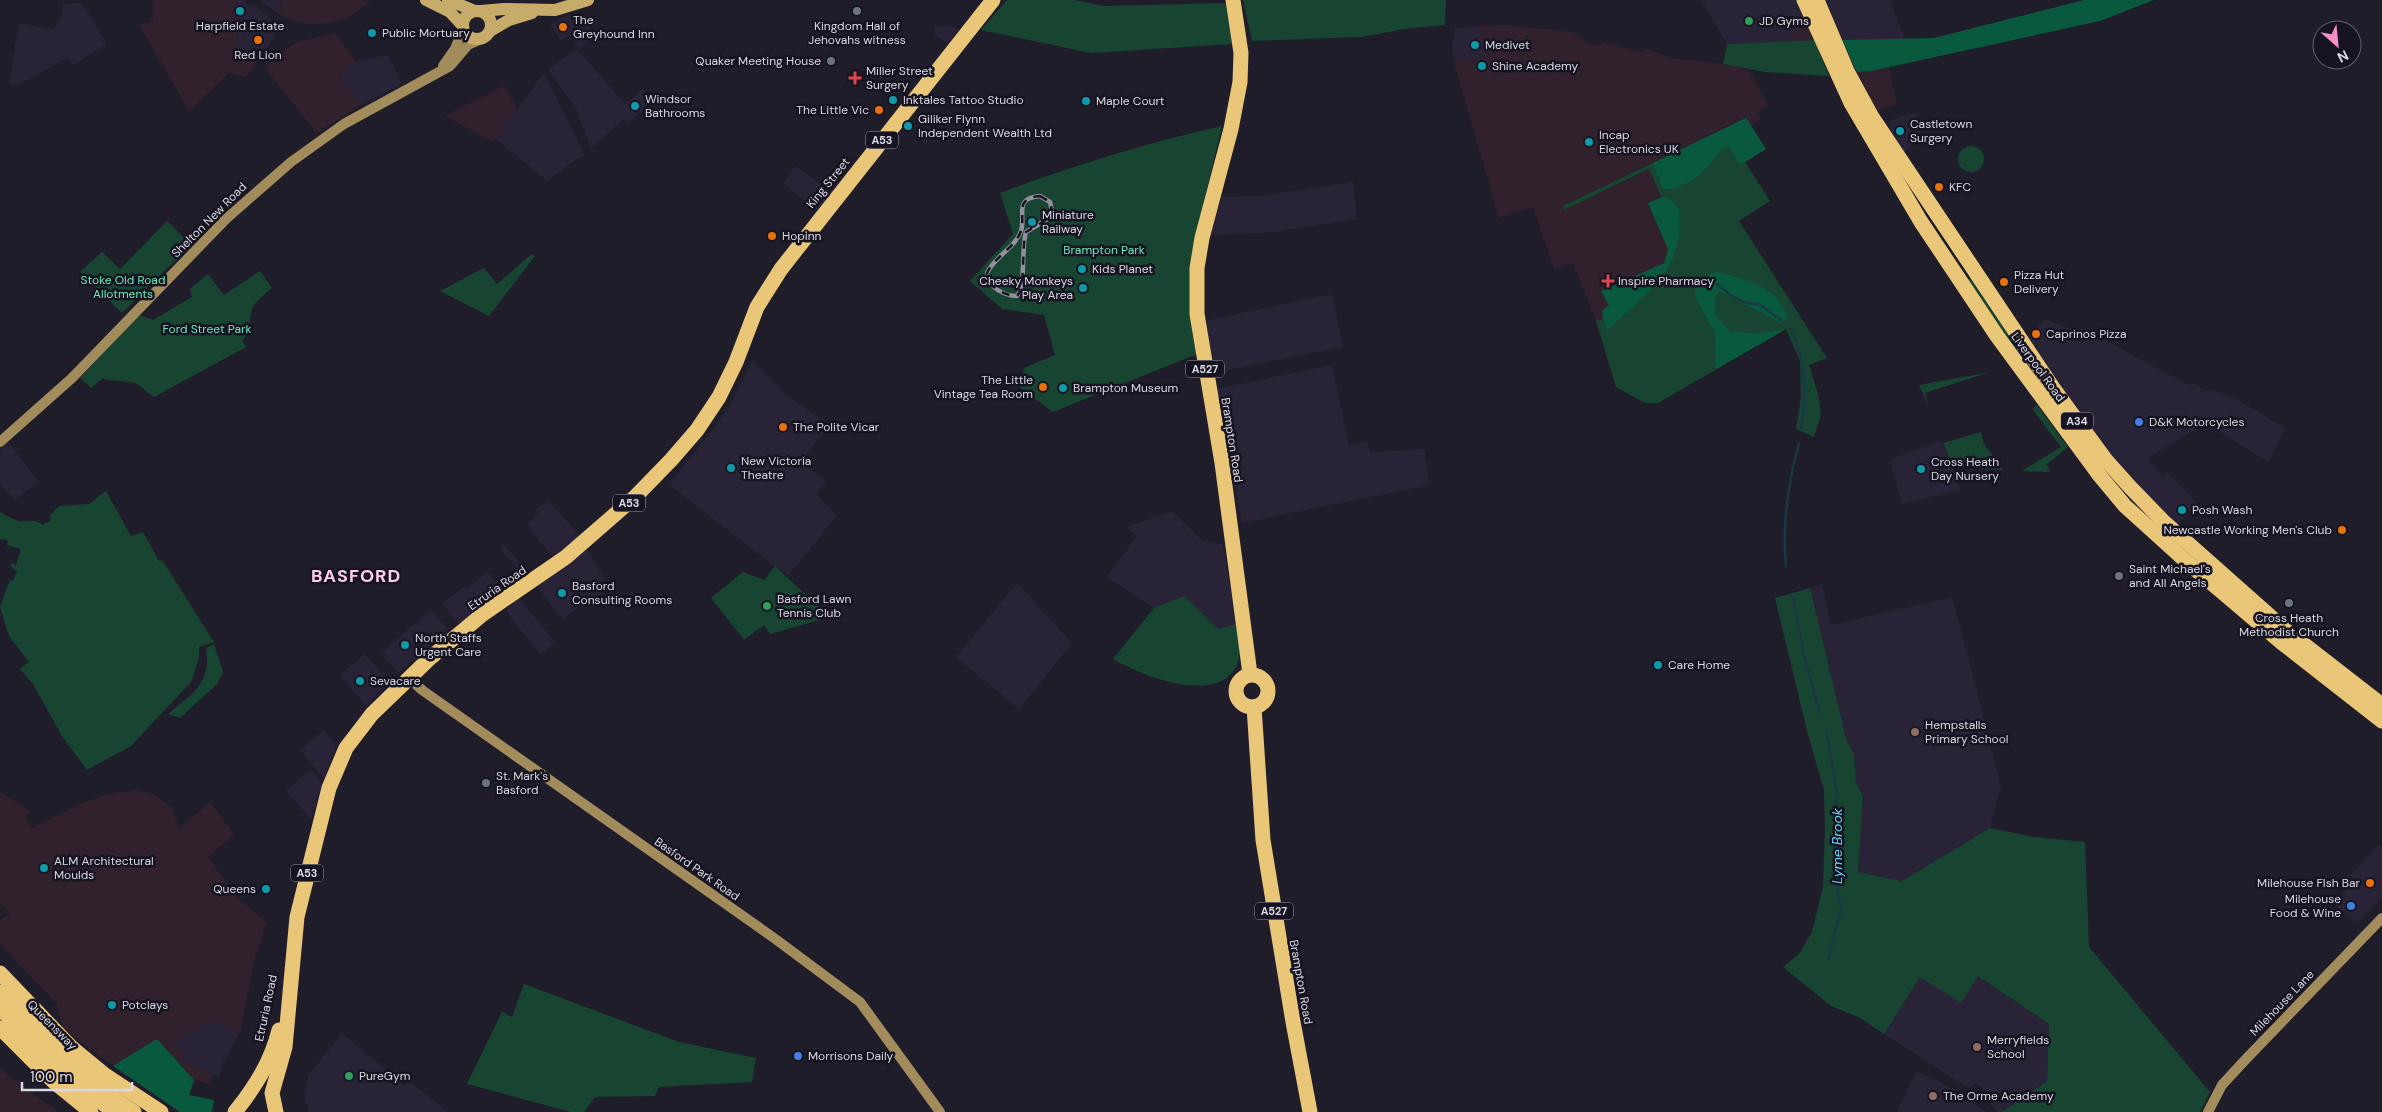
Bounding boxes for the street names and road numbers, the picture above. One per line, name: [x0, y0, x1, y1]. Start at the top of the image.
road number: A53: [866, 132, 898, 148]
street label: King Street: [803, 154, 853, 212]
street label: Shelton New Road: [168, 179, 250, 261]
street label: Liverpool Road: [2007, 329, 2069, 405]
road number: A527: [1186, 360, 1224, 378]
street label: Brampton Road: [1217, 396, 1247, 484]
road number: A34: [2061, 412, 2093, 430]
road number: A53: [613, 494, 645, 512]
street label: Etruria Road: [465, 562, 529, 614]
street label: Basford Park Road: [651, 834, 743, 904]
road number: A53: [291, 864, 323, 881]
road number: A527: [1255, 902, 1293, 919]
street label: Brampton Road: [1286, 938, 1316, 1026]
street label: Milehouse Lane: [2246, 966, 2318, 1039]
street label: Etruria Road: [251, 973, 281, 1043]
street label: Queensway: [24, 997, 81, 1054]

